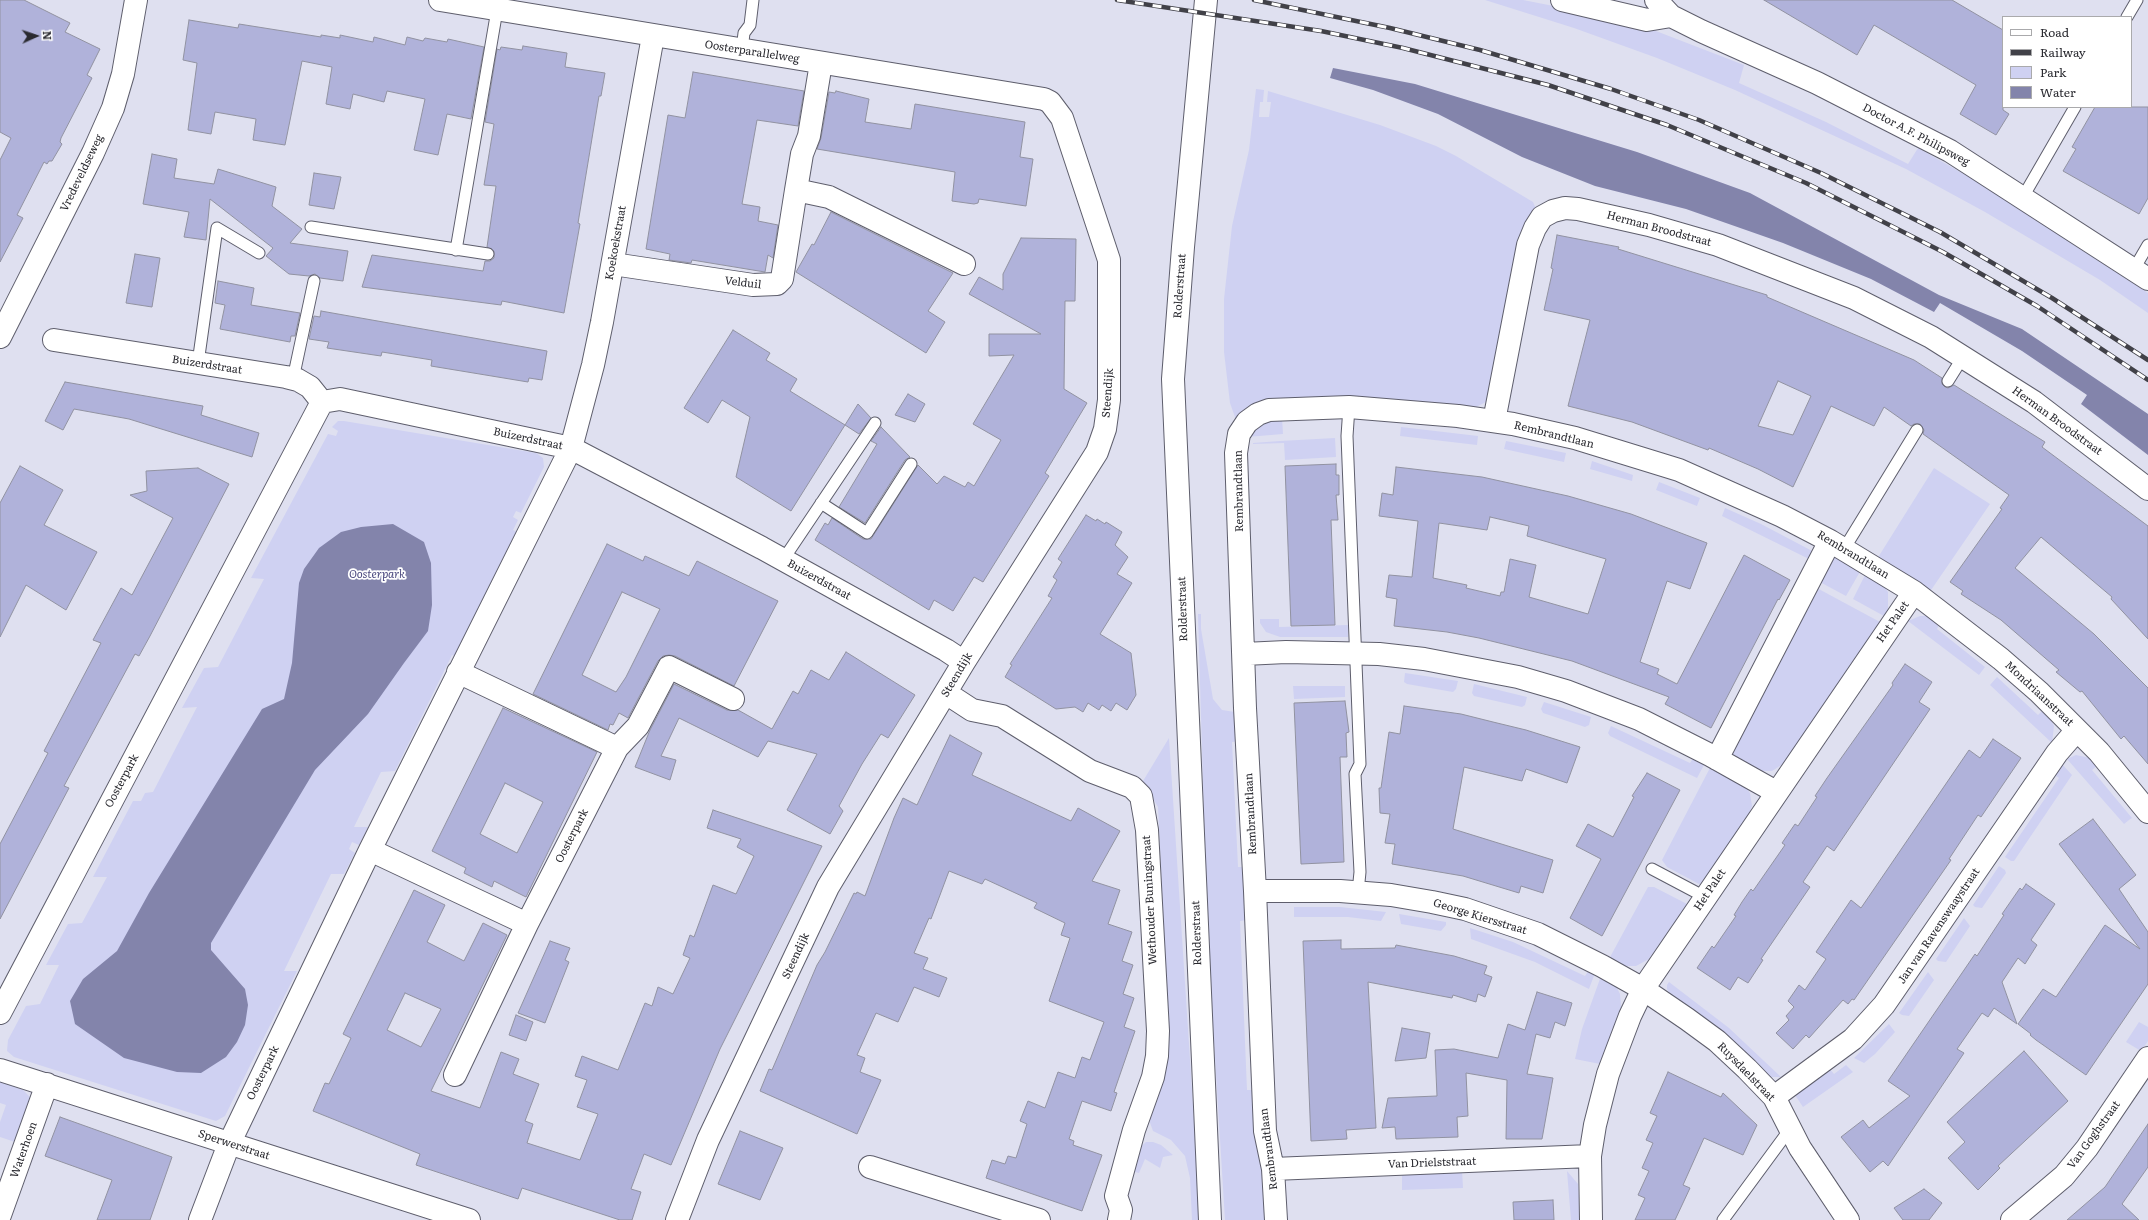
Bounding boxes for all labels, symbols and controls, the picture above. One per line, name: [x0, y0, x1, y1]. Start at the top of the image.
north arrow: [16, 16, 56, 56]
legend: [2002, 16, 2132, 108]
text: Road: [2040, 23, 2069, 41]
text: N: [40, 30, 56, 40]
street label: Oosterparallelweg: [704, 38, 800, 66]
text: Railway: [2040, 43, 2086, 61]
text: Park: [2040, 63, 2066, 81]
text: Water: [2040, 83, 2076, 101]
street label: Doctor A.F. Philipsweg: [1860, 101, 1972, 169]
street label: Vredeveldseweg: [58, 132, 106, 214]
street label: Koekoekstraat: [603, 205, 629, 281]
street label: Herman Broodstraat: [1605, 209, 1713, 249]
street label: Rolderstraat: [1171, 253, 1189, 319]
street label: Velduil: [724, 274, 762, 292]
street label: Buizerdstraat: [171, 353, 243, 377]
street label: Steendijk: [1100, 368, 1116, 418]
street label: Herman Broodstraat: [2009, 384, 2105, 458]
street label: Rembrandtlaan: [1513, 419, 1595, 451]
street label: Buizerdstraat: [492, 425, 564, 453]
street label: Rembrandtlaan: [1232, 450, 1246, 532]
street label: Rembrandtlaan: [1814, 528, 1892, 582]
street label: Buizerdstraat: [785, 557, 853, 603]
park label: Oosterpark: [349, 568, 405, 582]
street label: Rolderstraat: [1175, 576, 1191, 642]
street label: Het Palet: [1874, 599, 1912, 645]
street label: Steendijk: [939, 650, 975, 700]
street label: Mondriaanstraat: [2002, 659, 2076, 729]
street label: Oosterpark: [102, 752, 142, 810]
street label: Rembrandtlaan: [1242, 773, 1260, 855]
street label: Oosterpark: [553, 807, 591, 865]
street label: Wethouder Buningstraat: [1140, 835, 1160, 965]
street label: Jan van Ravenswaaystraat: [1895, 866, 1983, 986]
street label: Het Palet: [1691, 867, 1729, 913]
street label: George Kiersstraat: [1432, 896, 1528, 938]
street label: Rolderstraat: [1189, 900, 1205, 966]
street label: Steendijk: [780, 931, 812, 981]
street label: Ruysdaelstraat: [1714, 1040, 1778, 1104]
street label: Oosterpark: [244, 1044, 282, 1102]
street label: Van Goghstraat: [2065, 1098, 2123, 1172]
street label: Rembrandtlaan: [1257, 1107, 1281, 1191]
street label: Waterhoen: [8, 1120, 40, 1180]
street label: Sperwerstraat: [197, 1127, 271, 1163]
street label: Van Drielststraat: [1388, 1155, 1476, 1171]

